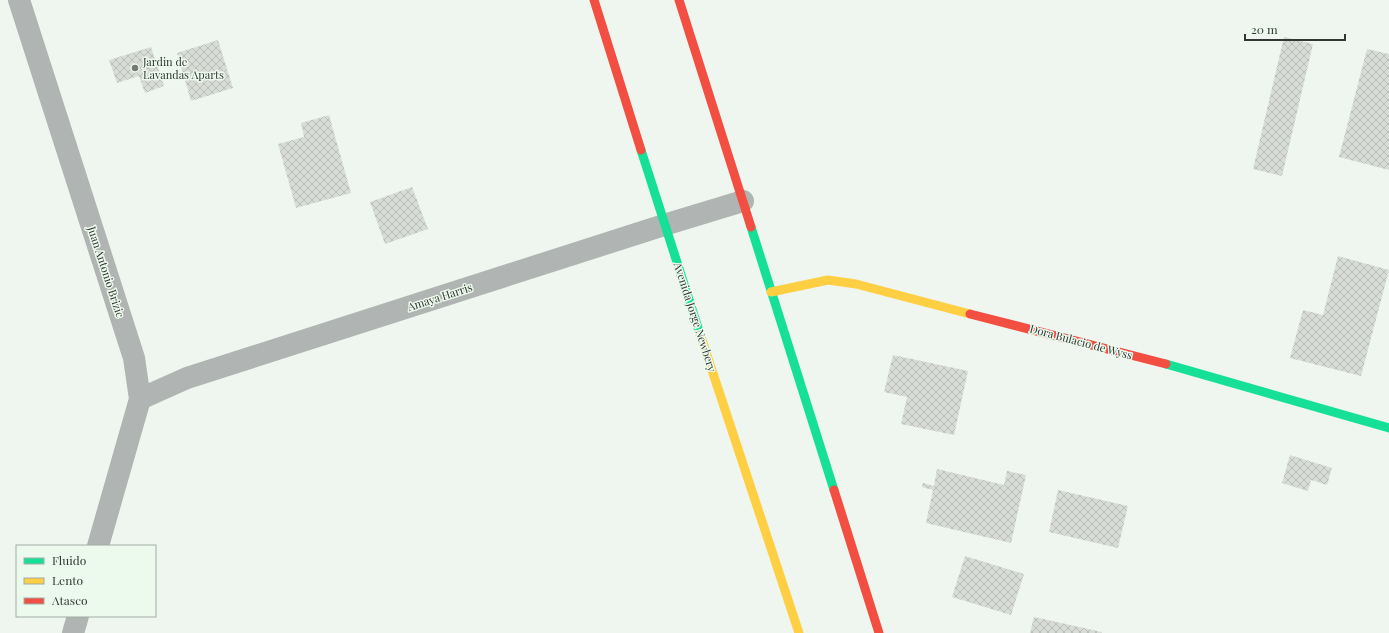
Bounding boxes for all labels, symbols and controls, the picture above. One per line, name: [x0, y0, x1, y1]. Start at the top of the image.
scale bar: [1245, 16, 1345, 42]
text: 20 m: [1251, 21, 1278, 37]
place label: Jardin de Lavandas Aparts: [142, 54, 224, 82]
marker: Jardin de Lavandas Aparts: [130, 63, 140, 73]
street label: Juan Antonio Brizic: [84, 223, 128, 319]
street label: Avenida Jorge Newbery: [670, 259, 720, 374]
street label: Amaya Harris: [405, 279, 474, 314]
street label: Dora Bulacio de Wyss: [1028, 321, 1134, 362]
legend: [16, 545, 156, 617]
text: Fluido: [52, 552, 87, 568]
text: Lento: [52, 572, 84, 588]
text: Atasco: [51, 592, 88, 608]

